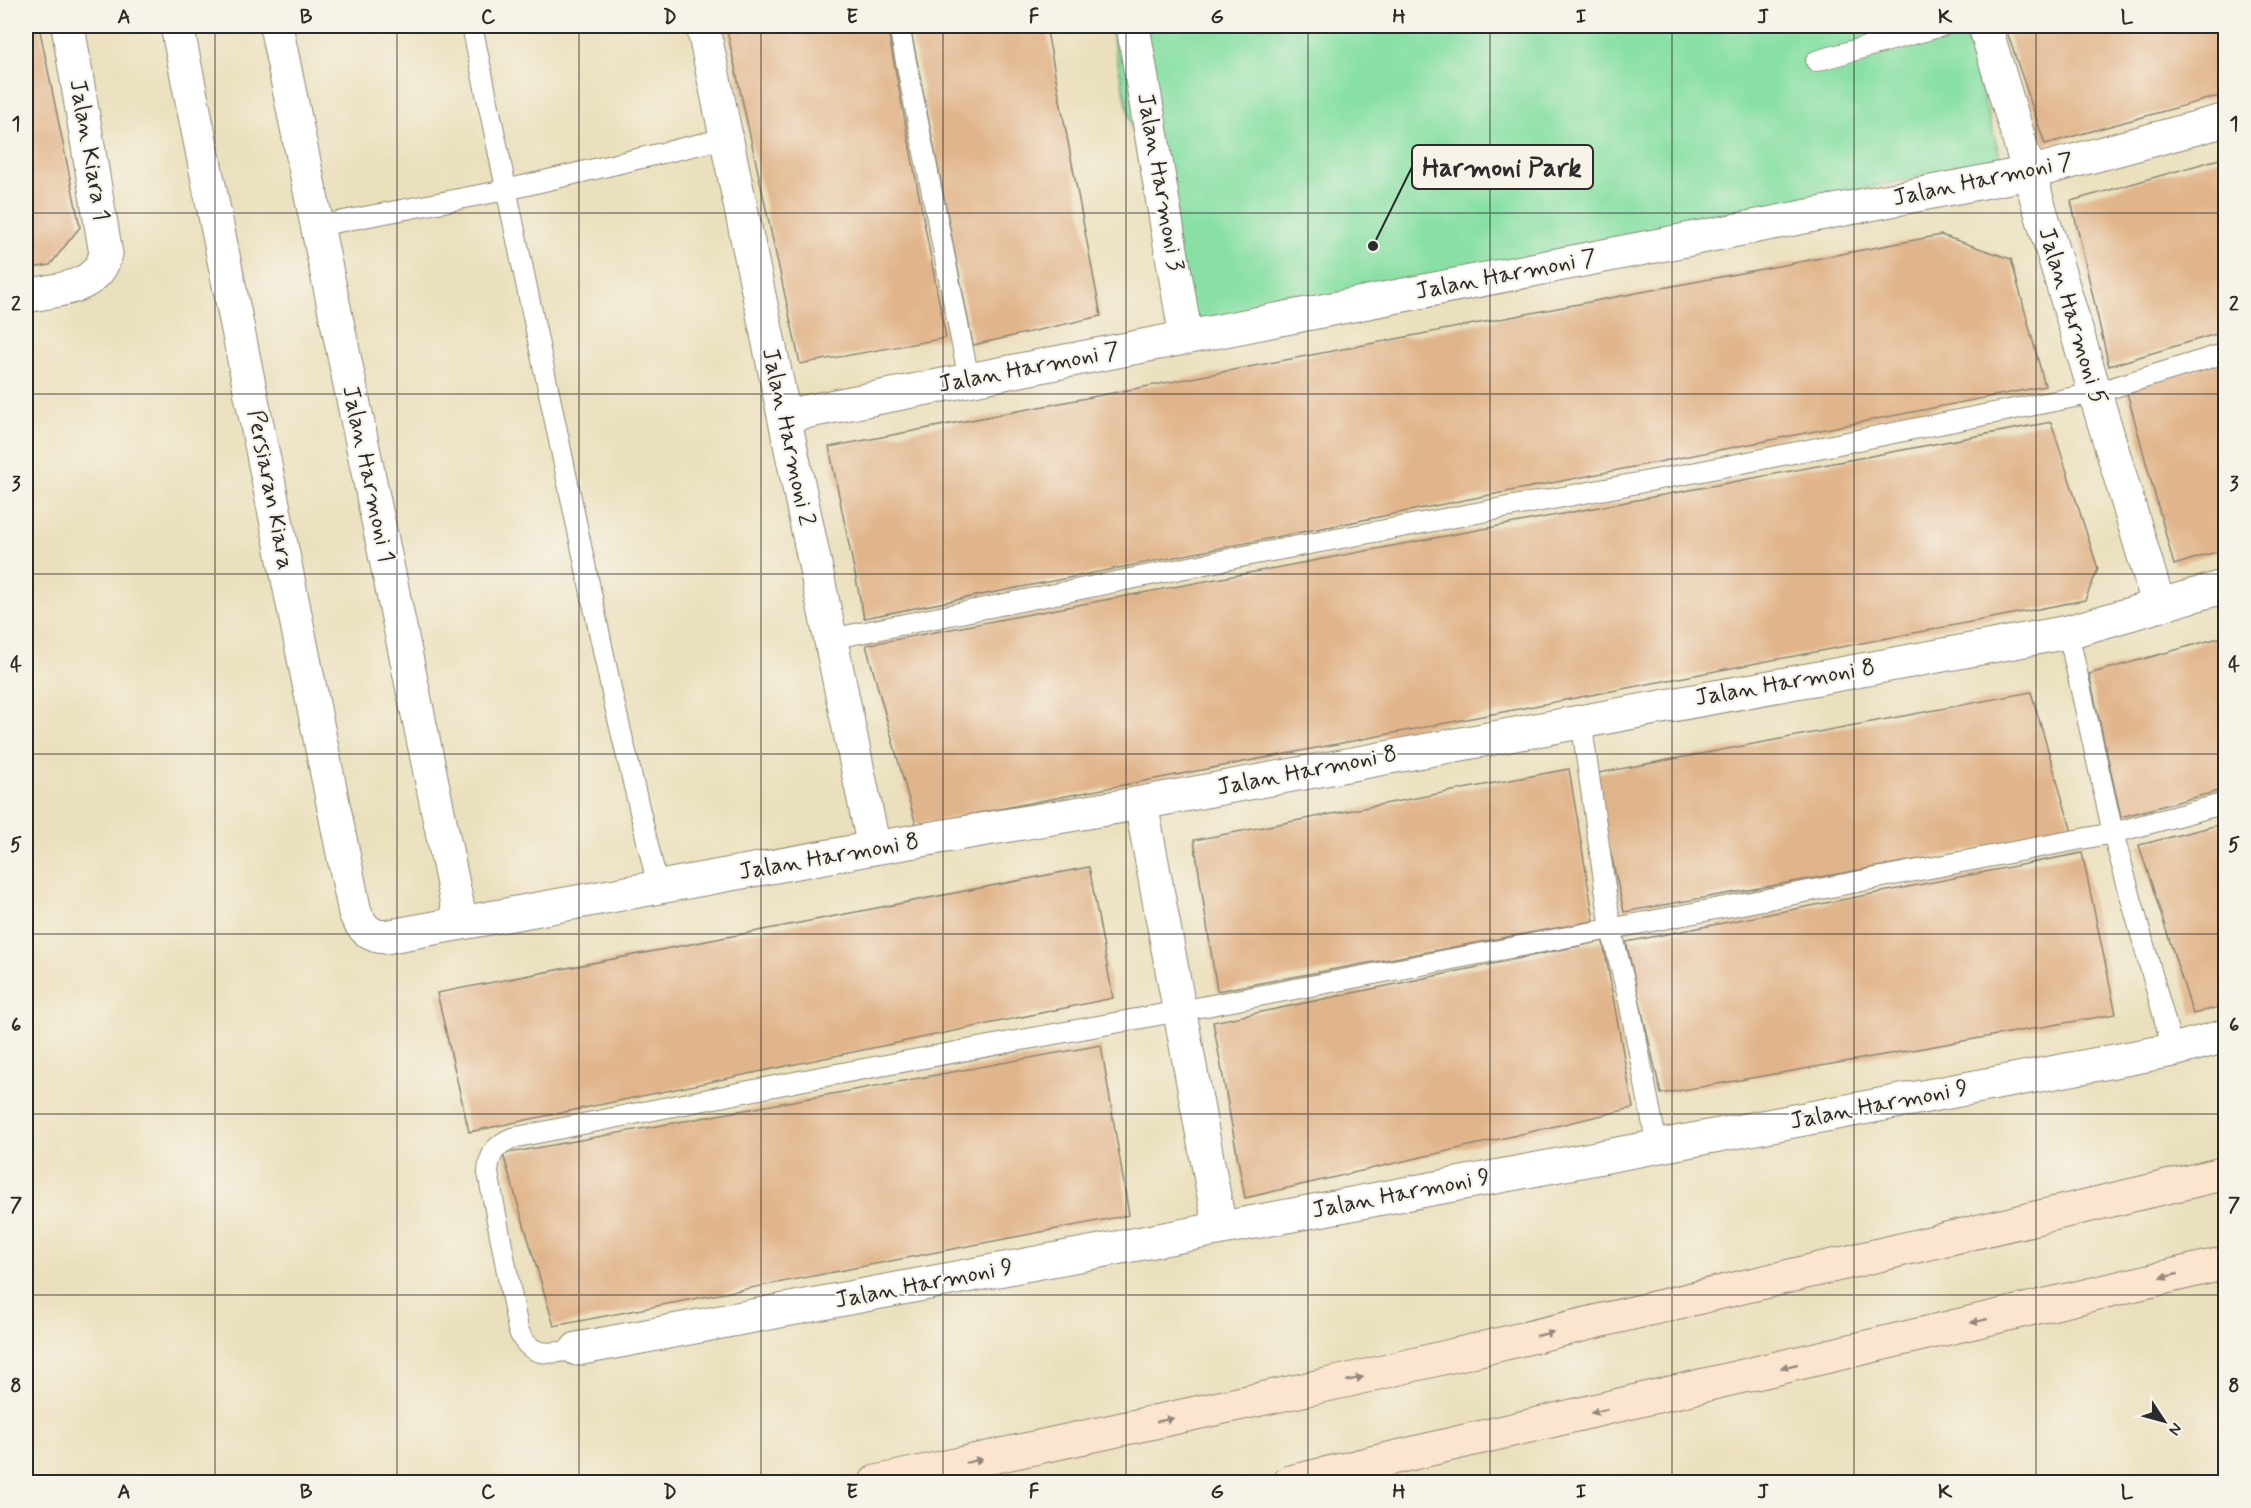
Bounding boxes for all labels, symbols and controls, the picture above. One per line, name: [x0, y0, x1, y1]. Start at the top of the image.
text: A: [117, 4, 131, 31]
text: B: [300, 4, 313, 31]
text: C: [481, 4, 496, 31]
text: D: [663, 4, 677, 31]
text: E: [846, 4, 858, 31]
text: F: [1029, 4, 1040, 31]
text: G: [1210, 4, 1224, 31]
text: H: [1392, 4, 1406, 31]
text: I: [1576, 4, 1586, 31]
text: J: [1757, 4, 1769, 31]
text: K: [1938, 4, 1953, 31]
text: L: [2121, 4, 2134, 31]
street label: Jalan Kiara 1: [61, 77, 117, 223]
street label: Jalan Harmoni 3: [1129, 91, 1191, 274]
text: 1: [12, 111, 20, 138]
text: 1: [2230, 111, 2238, 138]
callout: Harmoni Park: [1412, 145, 1593, 189]
street label: Jalan Harmoni 7: [1890, 146, 2076, 214]
text: Harmoni Park: [1422, 152, 1582, 186]
street label: Jalan Harmoni 5: [2030, 224, 2114, 408]
street label: Jalan Harmoni 7: [1413, 242, 1599, 308]
text: 2: [11, 291, 21, 318]
text: 2: [2229, 291, 2239, 318]
street label: Jalan Harmoni 7: [936, 335, 1122, 401]
street label: Jalan Harmoni 2: [754, 345, 822, 529]
street label: Jalan Harmoni 1: [334, 383, 402, 565]
street label: Persiaran Kiara: [239, 407, 301, 573]
text: 3: [11, 471, 21, 498]
text: 3: [2229, 471, 2239, 498]
text: 4: [10, 652, 22, 679]
street label: Jalan Harmoni 8: [1692, 652, 1878, 714]
text: 4: [2228, 652, 2240, 679]
street label: Jalan Harmoni 8: [1214, 738, 1400, 804]
street label: Jalan Harmoni 8: [736, 826, 922, 888]
text: 5: [10, 832, 22, 859]
text: 5: [2228, 832, 2240, 859]
text: 6: [11, 1012, 21, 1039]
text: 6: [2229, 1012, 2239, 1039]
street label: Jalan Harmoni 9: [1787, 1073, 1971, 1137]
street label: Jalan Harmoni 9: [1309, 1162, 1493, 1226]
text: 7: [10, 1192, 22, 1219]
text: 7: [2228, 1192, 2240, 1219]
street label: Jalan Harmoni 9: [832, 1252, 1016, 1316]
one-way arrow: [2159, 1272, 2178, 1282]
one-way arrow: [1970, 1317, 1988, 1327]
one-way arrow: [1536, 1328, 1554, 1338]
one-way arrow: [1779, 1362, 1798, 1371]
text: 8: [10, 1373, 22, 1400]
one-way arrow: [1346, 1373, 1364, 1383]
text: 8: [2228, 1373, 2240, 1400]
north arrow: [2134, 1391, 2194, 1451]
one-way arrow: [1590, 1406, 1608, 1416]
one-way arrow: [1155, 1415, 1174, 1424]
text: N: [2163, 1418, 2187, 1439]
one-way arrow: [965, 1456, 984, 1465]
text: A: [117, 1479, 131, 1506]
text: B: [300, 1479, 313, 1506]
text: C: [481, 1479, 496, 1506]
text: D: [663, 1479, 677, 1506]
text: E: [846, 1479, 858, 1506]
text: F: [1029, 1479, 1040, 1506]
text: G: [1210, 1479, 1224, 1506]
text: H: [1392, 1479, 1406, 1506]
text: I: [1576, 1479, 1586, 1506]
text: J: [1757, 1479, 1769, 1506]
text: K: [1938, 1479, 1953, 1506]
text: L: [2121, 1479, 2134, 1506]

